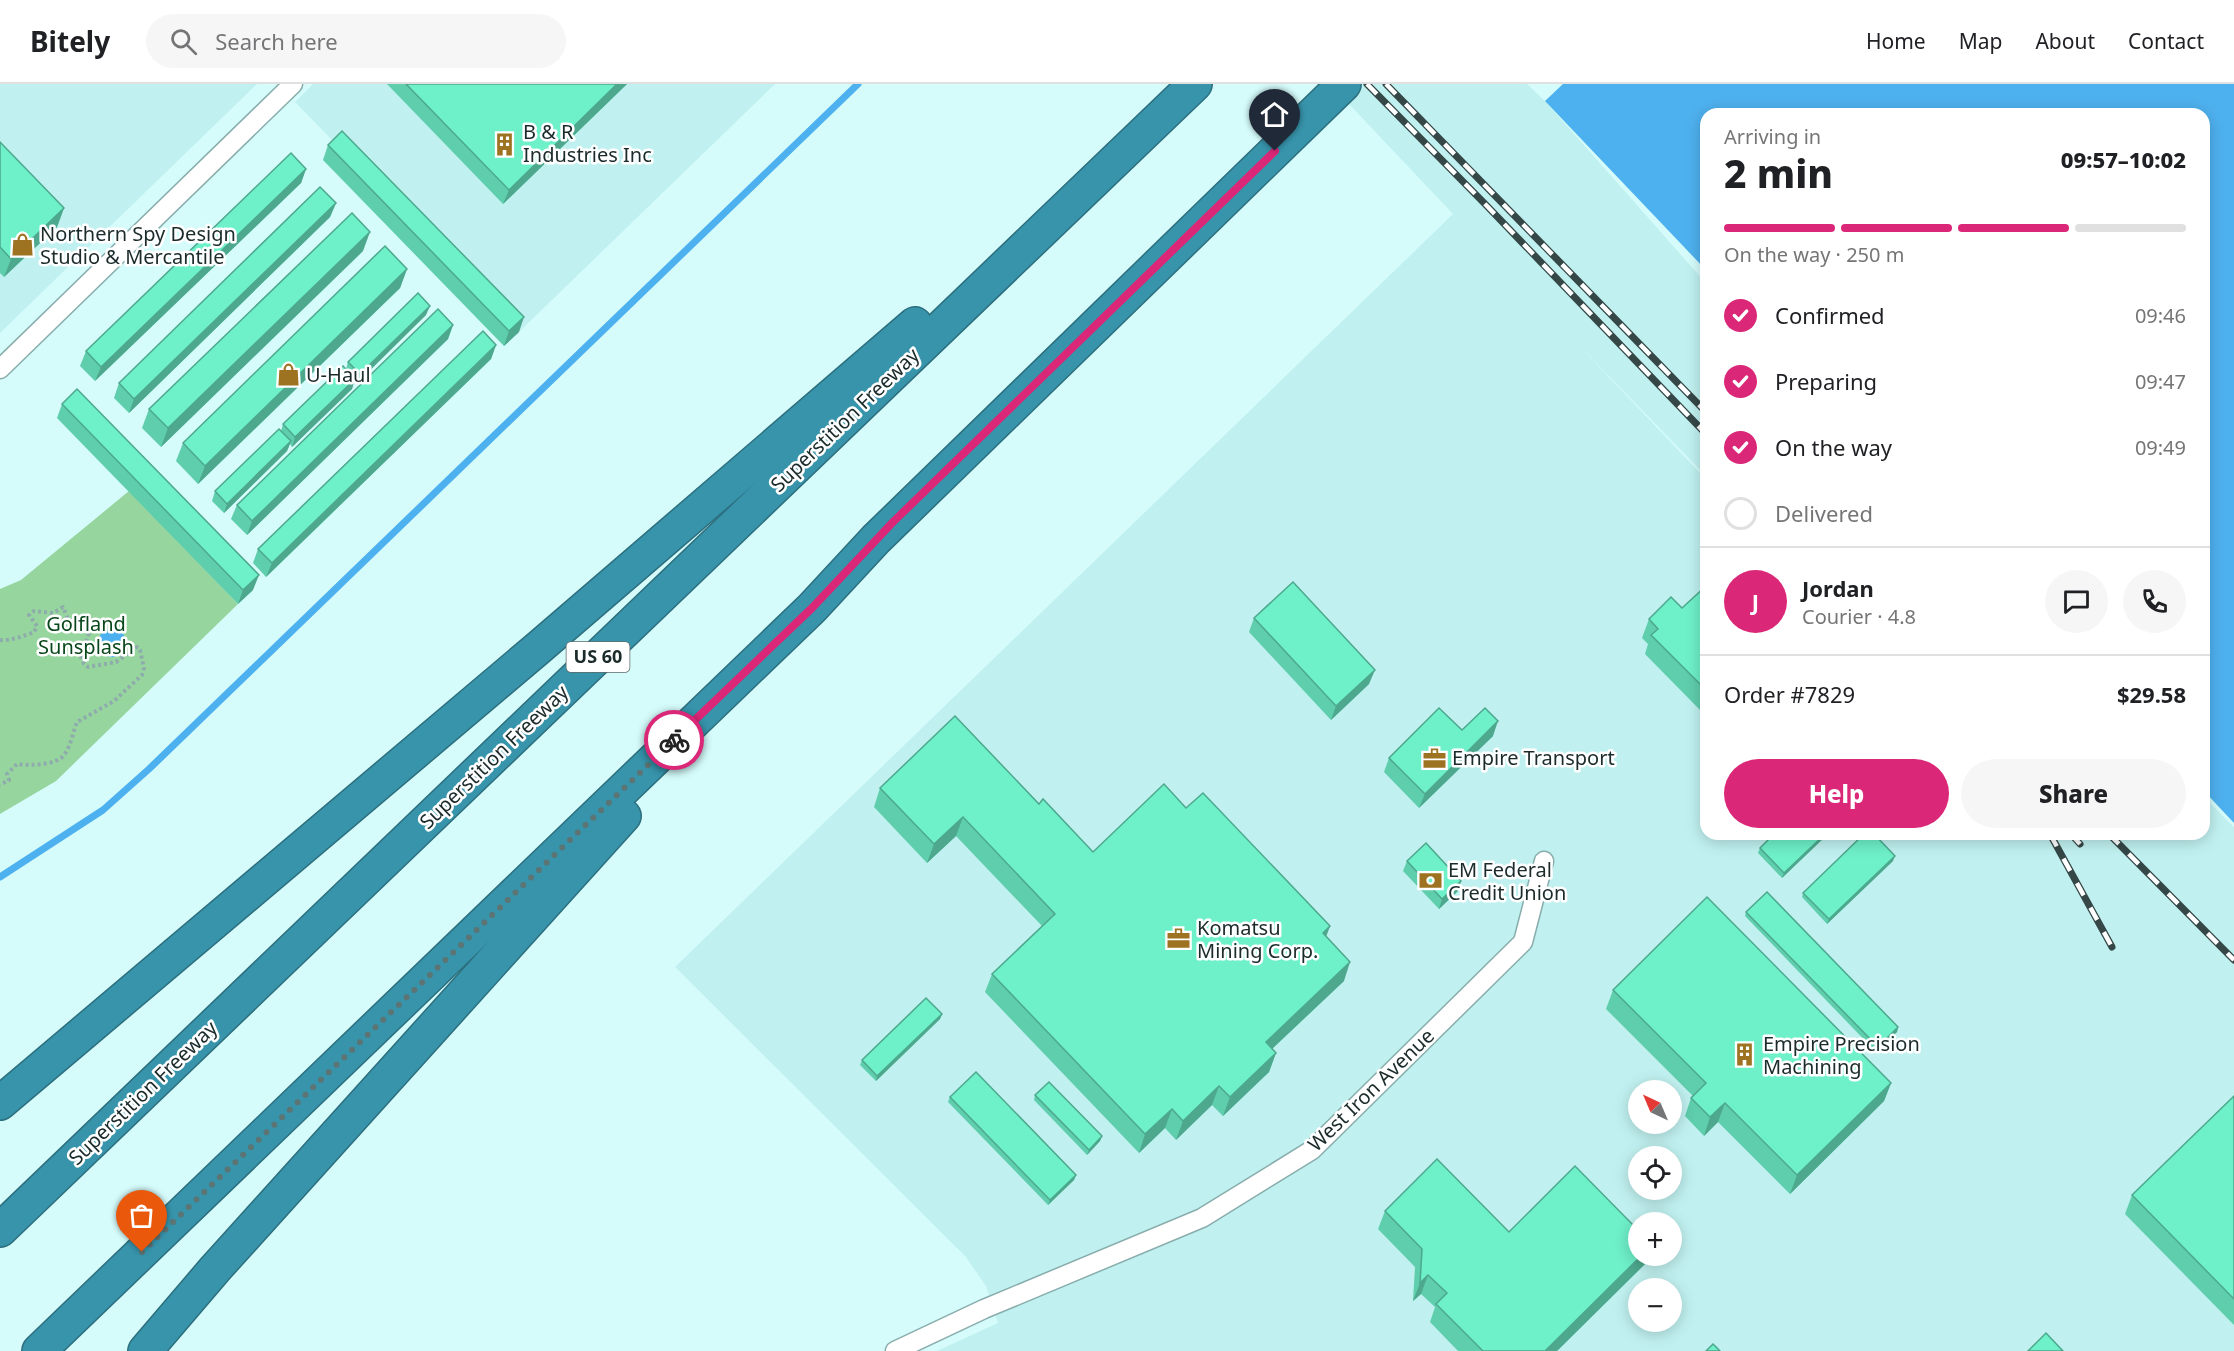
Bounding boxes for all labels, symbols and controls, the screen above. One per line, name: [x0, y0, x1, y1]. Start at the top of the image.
search box: [146, 14, 566, 68]
text: Bitely: [30, 22, 110, 60]
icon: search: [167, 25, 200, 58]
text: Search here: [215, 26, 338, 56]
text: Home: [1866, 27, 1926, 55]
text: Map: [1959, 27, 2002, 55]
text: About: [2035, 27, 2095, 55]
text: Contact: [2128, 27, 2204, 55]
pin: [1249, 89, 1300, 151]
icon: home: [1258, 98, 1291, 131]
place label: B & R Industries Inc: [523, 118, 652, 168]
text: Arriving in: [1724, 123, 1821, 150]
building icon: B & R Industries Inc: [492, 131, 518, 157]
text: 09:57–10:02: [2061, 144, 2186, 174]
text: 2 min: [1724, 146, 1833, 199]
place label: Northern Spy Design Studio & Mercantile: [40, 220, 236, 270]
shop icon: Northern Spy Design Studio & Mercantile: [9, 232, 35, 258]
text: On the way · 250 m: [1724, 241, 1904, 268]
icon: check: [1724, 299, 1757, 332]
text: Confirmed: [1775, 300, 1885, 330]
text: 09:46: [2135, 302, 2186, 329]
street label: Superstition Freeway: [765, 341, 925, 498]
place label: U-Haul: [306, 361, 371, 388]
shop icon: U-Haul: [275, 362, 301, 388]
icon: check: [1724, 365, 1757, 398]
text: Preparing: [1775, 366, 1877, 396]
text: 09:47: [2135, 368, 2186, 395]
icon: check: [1724, 431, 1757, 464]
text: On the way: [1775, 432, 1892, 462]
text: 09:49: [2135, 434, 2186, 461]
text: Delivered: [1775, 498, 1873, 528]
button: chat: [2045, 570, 2108, 633]
button: phone: [2123, 570, 2186, 633]
text: Jordan: [1802, 573, 1874, 603]
text: J: [1752, 586, 1759, 616]
text: Courier · 4.8: [1802, 603, 1916, 630]
park label: Golfland Sunsplash: [38, 610, 134, 660]
road number: US 60: [566, 642, 630, 672]
street label: Superstition Freeway: [414, 678, 574, 835]
text: Order #7829: [1724, 679, 1855, 709]
text: $29.58: [2117, 679, 2186, 709]
courier: [644, 710, 704, 770]
icon: bike: [658, 724, 691, 757]
place label: Empire Transport: [1452, 744, 1615, 771]
office icon: Empire Transport: [1421, 745, 1447, 771]
button: Help: [1724, 759, 1949, 828]
button: Share: [1961, 759, 2186, 828]
place label: EM Federal Credit Union: [1448, 856, 1566, 906]
bank icon: EM Federal Credit Union: [1417, 868, 1443, 894]
place label: Komatsu Mining Corp.: [1197, 914, 1318, 964]
office icon: Komatsu Mining Corp.: [1166, 926, 1192, 952]
street label: Superstition Freeway: [63, 1014, 223, 1171]
street label: West Iron Avenue: [1302, 1022, 1440, 1157]
place label: Empire Precision Machining: [1763, 1030, 1920, 1080]
building icon: Empire Precision Machining: [1732, 1042, 1758, 1068]
north arrow: [1628, 1080, 1682, 1134]
map controls: [1628, 1080, 1682, 1332]
button: locate: [1628, 1146, 1682, 1200]
pin: [116, 1190, 167, 1252]
icon: bag: [125, 1199, 158, 1232]
button: +: [1628, 1212, 1682, 1266]
button: −: [1628, 1278, 1682, 1332]

